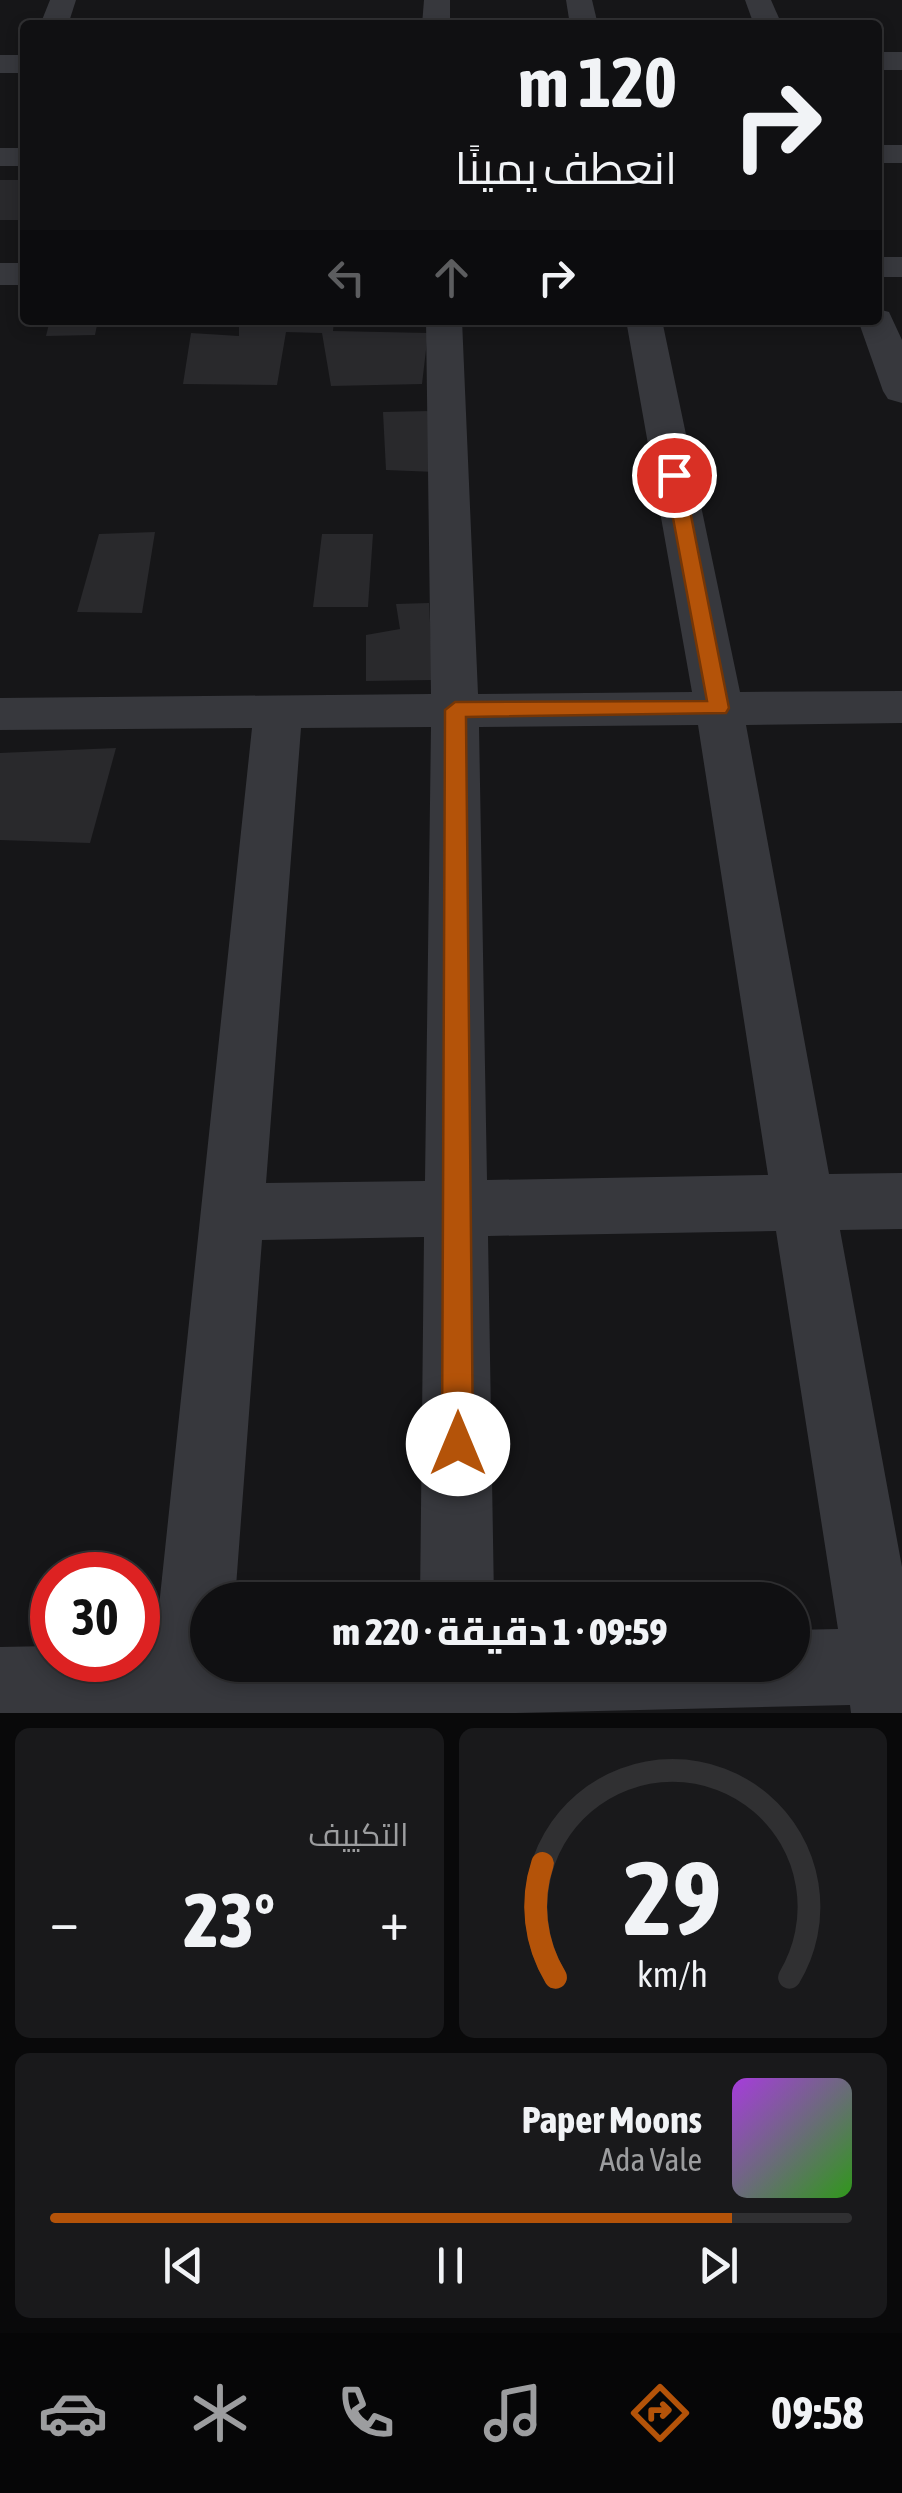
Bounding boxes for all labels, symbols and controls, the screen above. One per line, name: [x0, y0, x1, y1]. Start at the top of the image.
text: 120 m: [518, 42, 677, 122]
icon: right: [712, 60, 842, 190]
text: انعطف يمينًا: [455, 142, 677, 194]
icon: left: [319, 250, 374, 305]
icon: ahead: [424, 250, 479, 305]
icon: right: [529, 250, 584, 305]
pin: [632, 433, 717, 518]
icon: arrive: [647, 448, 702, 503]
position arrow: [406, 1392, 510, 1496]
speed limit sign: 30: [30, 1552, 160, 1682]
text: 09:59 · 1 دقيقة · 220 m: [333, 1610, 667, 1653]
text: التكييف: [308, 1816, 409, 1853]
text: 29: [624, 1838, 722, 1957]
text: 23°: [184, 1877, 275, 1963]
text: −: [50, 1889, 79, 1952]
text: +: [380, 1889, 408, 1952]
text: km/h: [637, 1954, 708, 1995]
text: Paper Moons: [522, 2098, 702, 2141]
text: Ada Vale: [600, 2141, 702, 2178]
icon: previous: [156, 2238, 211, 2293]
icon: pause: [423, 2238, 478, 2293]
icon: next: [691, 2238, 746, 2293]
icon: car: [38, 2378, 108, 2448]
icon: climate: [185, 2378, 255, 2448]
icon: phone: [331, 2378, 401, 2448]
icon: music: [478, 2378, 548, 2448]
icon: directions: [625, 2378, 695, 2448]
text: 09:58: [771, 2387, 864, 2439]

